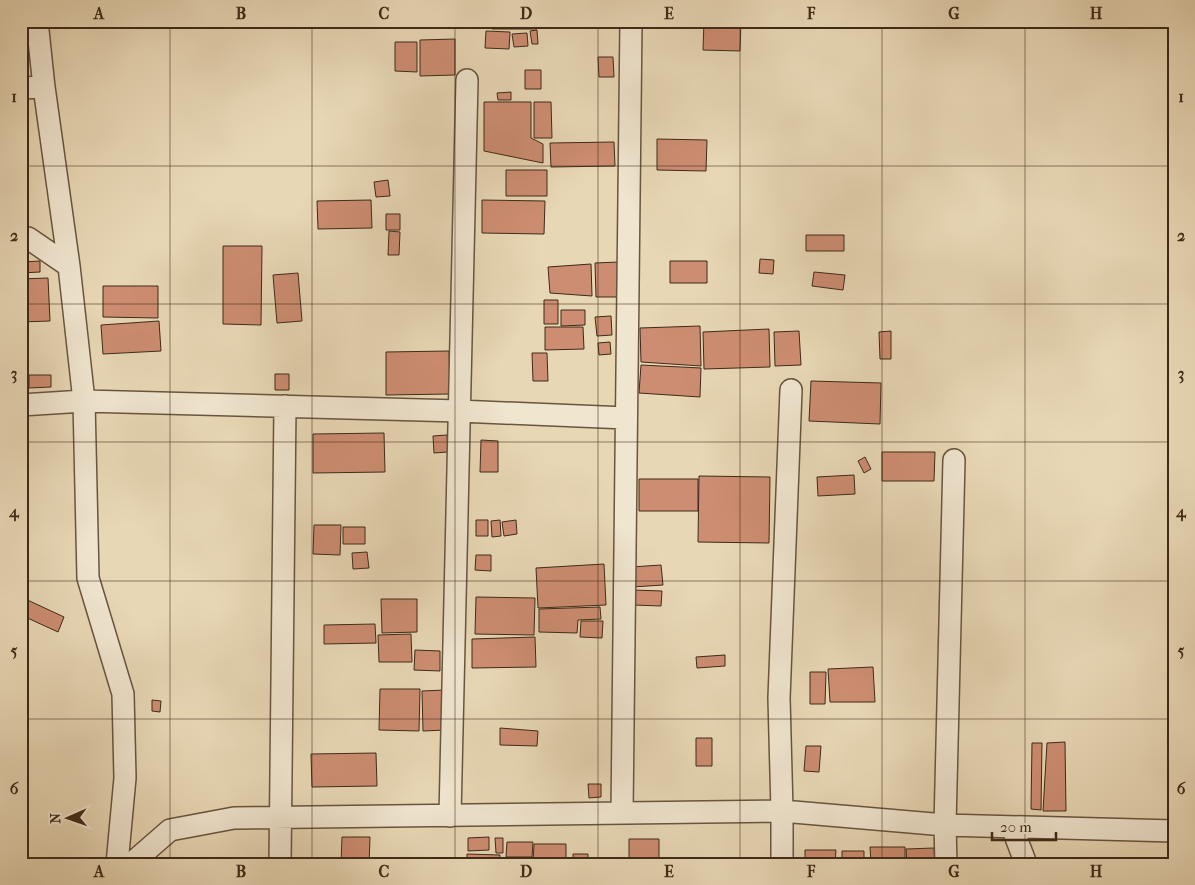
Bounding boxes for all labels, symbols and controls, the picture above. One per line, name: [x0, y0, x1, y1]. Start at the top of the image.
text: A: [93, 4, 105, 23]
text: B: [236, 4, 246, 23]
text: C: [379, 4, 390, 23]
text: D: [520, 4, 532, 23]
text: E: [664, 4, 674, 23]
text: F: [806, 4, 816, 23]
text: G: [948, 4, 960, 23]
text: H: [1090, 4, 1103, 23]
text: 1: [11, 87, 17, 106]
text: 1: [1178, 87, 1184, 106]
text: 2: [10, 226, 18, 245]
text: 2: [1177, 226, 1185, 245]
text: 3: [11, 364, 17, 384]
text: 3: [1178, 364, 1184, 384]
text: 4: [8, 502, 20, 522]
text: 4: [1175, 502, 1187, 522]
text: 5: [11, 641, 18, 660]
text: 5: [1178, 641, 1185, 660]
text: 6: [10, 779, 19, 798]
text: 6: [1177, 779, 1186, 798]
north arrow: [42, 792, 92, 842]
scale bar: [992, 810, 1056, 842]
text: N: [47, 812, 64, 824]
text: 20 m: [1000, 818, 1032, 836]
text: A: [93, 862, 105, 881]
text: B: [236, 862, 246, 881]
text: C: [379, 862, 390, 881]
text: D: [520, 862, 532, 881]
text: E: [664, 862, 674, 881]
text: F: [806, 862, 816, 881]
text: G: [948, 862, 960, 881]
text: H: [1090, 862, 1103, 881]

